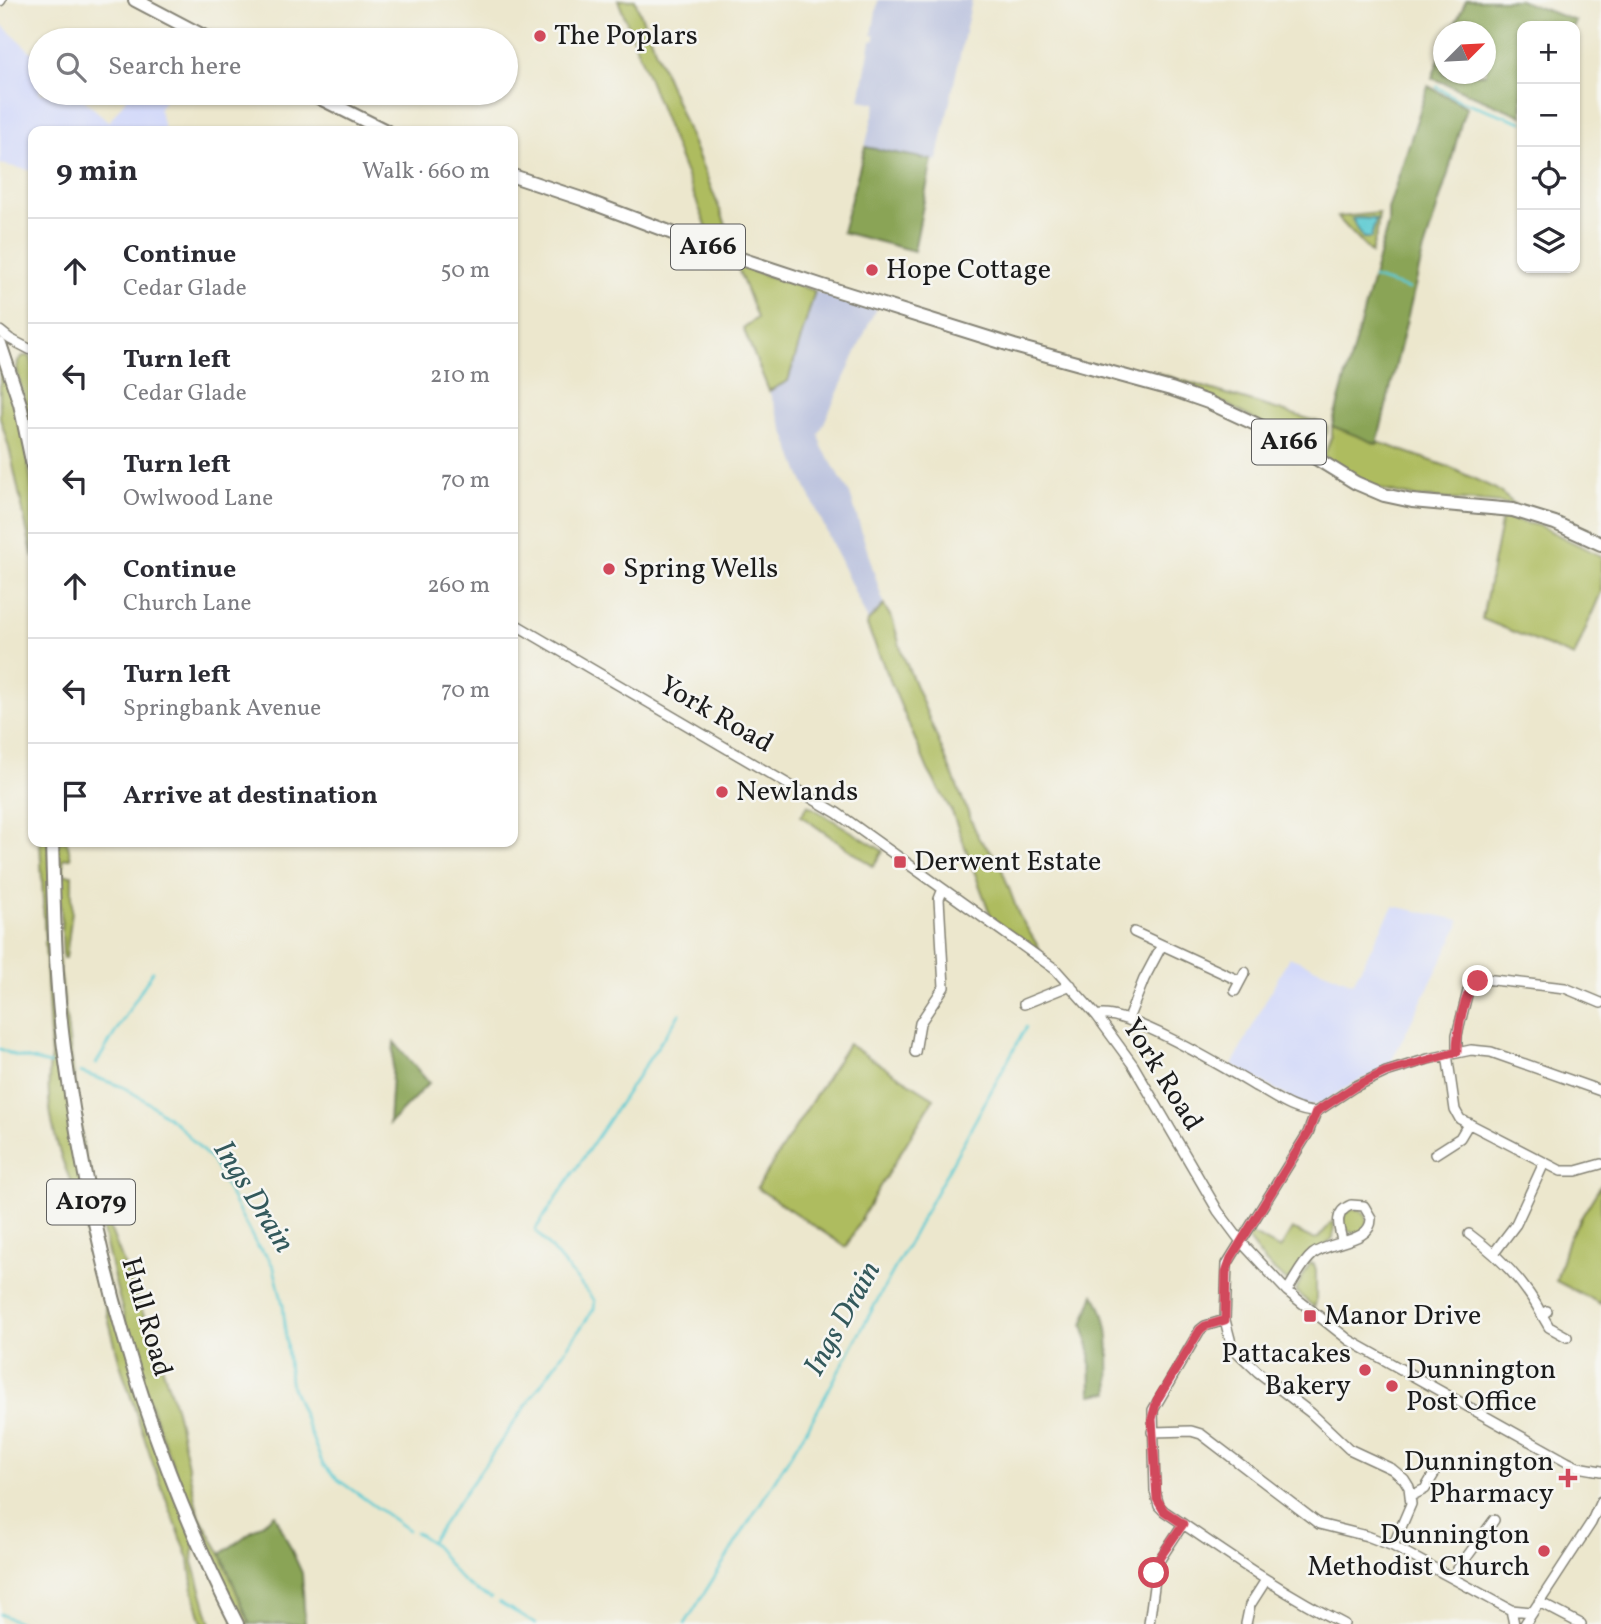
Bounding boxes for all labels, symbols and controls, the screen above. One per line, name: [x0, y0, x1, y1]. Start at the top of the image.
place label: The Poplars: [554, 17, 698, 56]
north arrow: [1433, 21, 1496, 84]
map controls: [1517, 21, 1580, 273]
button: +: [1517, 21, 1580, 84]
search box: [28, 28, 518, 105]
marker: The Poplars: [532, 28, 548, 44]
icon: search: [52, 48, 90, 86]
text: Search here: [108, 49, 241, 85]
button: −: [1517, 84, 1580, 147]
button: locate: [1517, 147, 1580, 210]
text: 9 min: [56, 151, 138, 193]
text: Walk · 660 m: [362, 156, 490, 188]
button: layers: [1517, 210, 1580, 273]
road number: A166: [671, 224, 745, 270]
text: Continue: [123, 237, 236, 273]
place label: Hope Cottage: [886, 251, 1051, 290]
icon: ahead: [56, 252, 94, 290]
text: 50 m: [441, 255, 490, 287]
marker: Hope Cottage: [864, 262, 880, 278]
text: Cedar Glade: [123, 273, 247, 305]
text: Turn left: [123, 342, 231, 378]
icon: left: [56, 357, 94, 395]
text: 210 m: [430, 360, 490, 392]
text: Cedar Glade: [123, 378, 247, 410]
road number: A166: [1252, 420, 1326, 464]
text: Turn left: [123, 447, 231, 483]
icon: left: [56, 462, 94, 500]
text: 70 m: [441, 465, 490, 497]
text: Owlwood Lane: [123, 483, 273, 515]
place label: Spring Wells: [623, 550, 778, 589]
text: Continue: [123, 552, 236, 588]
marker: Spring Wells: [601, 561, 617, 577]
icon: ahead: [56, 567, 94, 605]
text: 260 m: [427, 570, 490, 602]
text: Church Lane: [123, 588, 251, 620]
text: Turn left: [123, 657, 231, 693]
street label: York Road: [652, 667, 780, 763]
icon: left: [56, 672, 94, 710]
text: 70 m: [441, 675, 490, 707]
text: Springbank Avenue: [123, 693, 321, 725]
place label: Newlands: [736, 773, 858, 812]
icon: arrive: [56, 777, 94, 815]
text: Arrive at destination: [123, 778, 378, 814]
marker: Newlands: [714, 784, 730, 800]
place label: Derwent Estate: [914, 843, 1101, 882]
marker: Derwent Estate: [892, 854, 908, 870]
route end: [1462, 965, 1493, 996]
street label: York Road: [1112, 1011, 1212, 1139]
water label: Ings Drain: [202, 1133, 304, 1261]
road number: A1079: [47, 1180, 135, 1224]
street label: Hull Road: [110, 1253, 182, 1381]
water label: Ings Drain: [794, 1254, 892, 1384]
place label: Manor Drive: [1324, 1297, 1481, 1336]
marker: Manor Drive: [1302, 1308, 1318, 1324]
place label: Pattacakes Bakery: [1221, 1335, 1351, 1406]
place label: Dunnington Post Office: [1406, 1351, 1556, 1422]
marker: Pattacakes Bakery: [1357, 1362, 1373, 1378]
marker: Dunnington Post Office: [1384, 1378, 1400, 1394]
place label: Dunnington Pharmacy: [1404, 1443, 1554, 1514]
marker: Dunnington Pharmacy: [1560, 1470, 1576, 1486]
place label: Dunnington Methodist Church: [1307, 1516, 1530, 1587]
marker: Dunnington Methodist Church: [1536, 1543, 1552, 1559]
route start: [1138, 1557, 1169, 1588]

